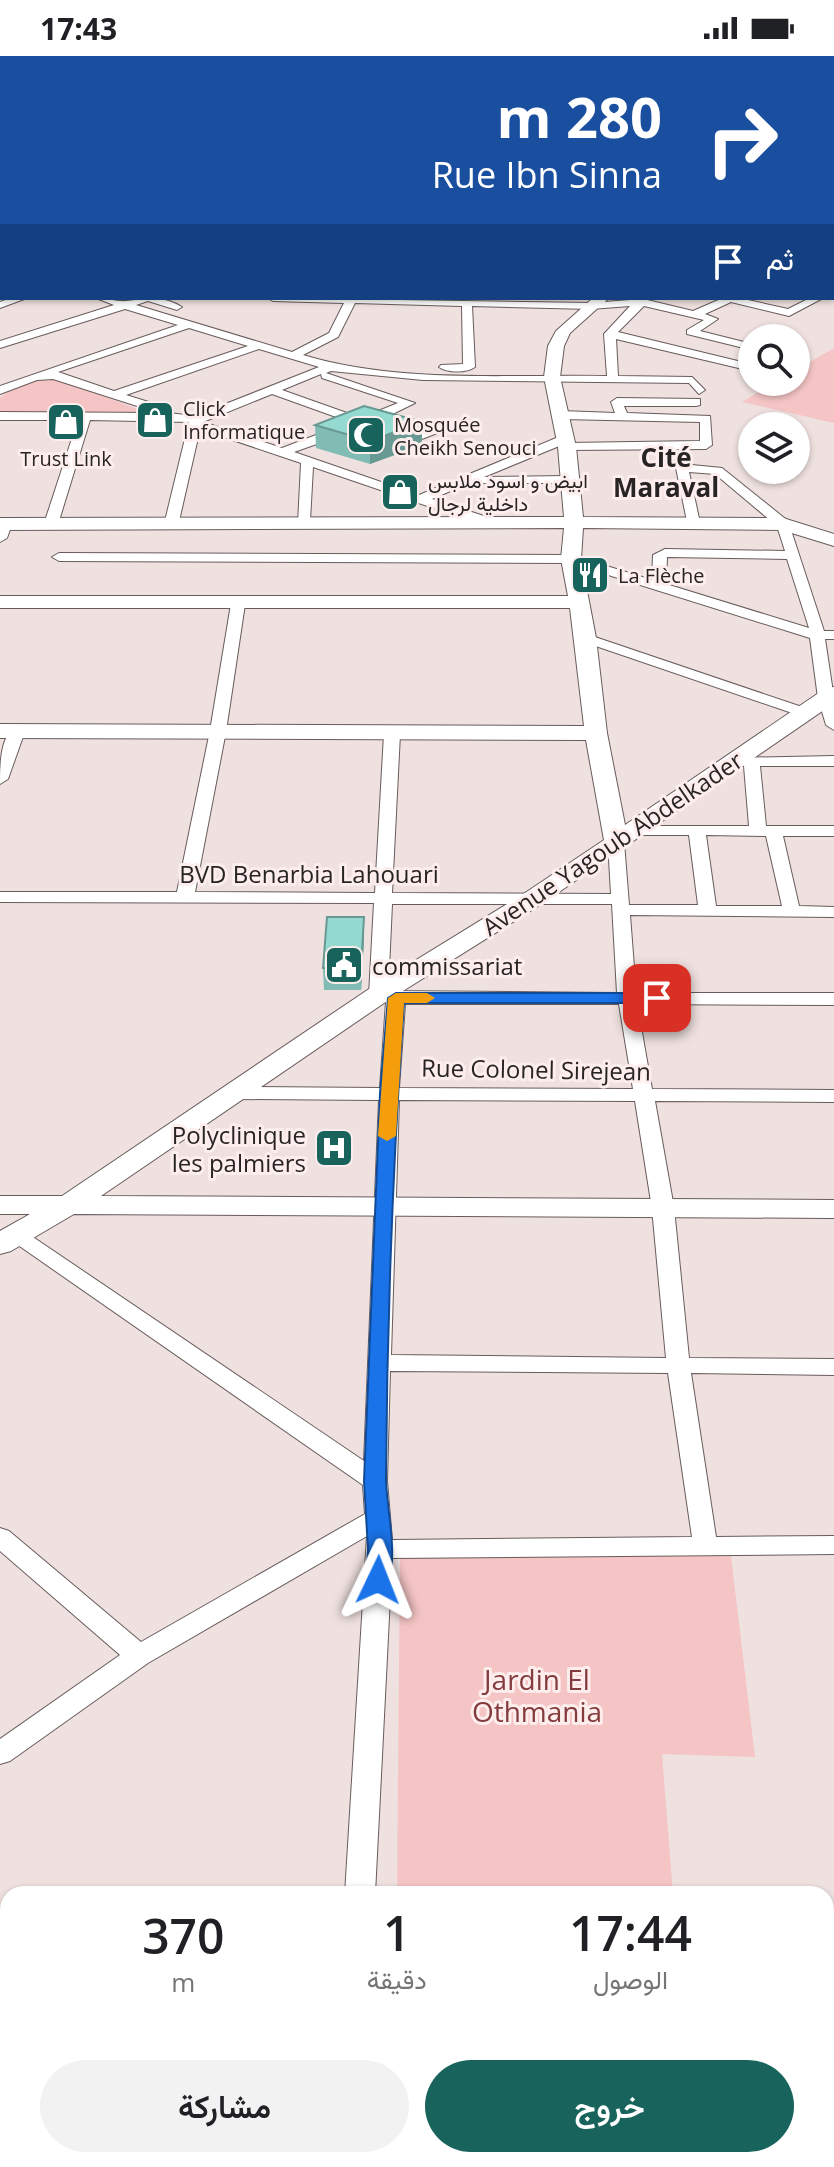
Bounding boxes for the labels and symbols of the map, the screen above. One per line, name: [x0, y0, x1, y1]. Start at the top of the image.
place label: Click Informatique: [183, 395, 305, 445]
shop icon: Click Informatique: [134, 399, 176, 441]
shop icon: Trust Link: [45, 401, 87, 443]
place label: Mosquée Cheikh Senouci: [394, 411, 537, 461]
mosque icon: Mosquée Cheikh Senouci: [345, 414, 387, 456]
district label: Cité Maraval: [613, 439, 719, 505]
place label: Trust Link: [20, 445, 112, 472]
place label: ابيض و اسود ملابس داخلية لرجال: [428, 467, 588, 517]
shop icon: ابيض و اسود ملابس داخلية لرجال: [379, 471, 421, 513]
restaurant icon: La Flèche: [569, 554, 611, 596]
place label: La Flèche: [618, 562, 704, 589]
street label: Avenue Yagoub Abdelkader: [475, 743, 749, 943]
street label: BVD Benarbia Lahouari: [179, 857, 439, 890]
public building icon: commissariat: [323, 944, 365, 986]
place label: commissariat: [372, 949, 522, 982]
pin: [623, 964, 691, 1032]
street label: Rue Colonel Sirejean: [421, 1050, 651, 1088]
place label: Polyclinique les palmiers: [172, 1118, 306, 1179]
hospital icon: Polyclinique les palmiers: [313, 1127, 355, 1169]
position arrow: [336, 1538, 420, 1622]
park label: Jardin El Othmania: [472, 1660, 602, 1730]

